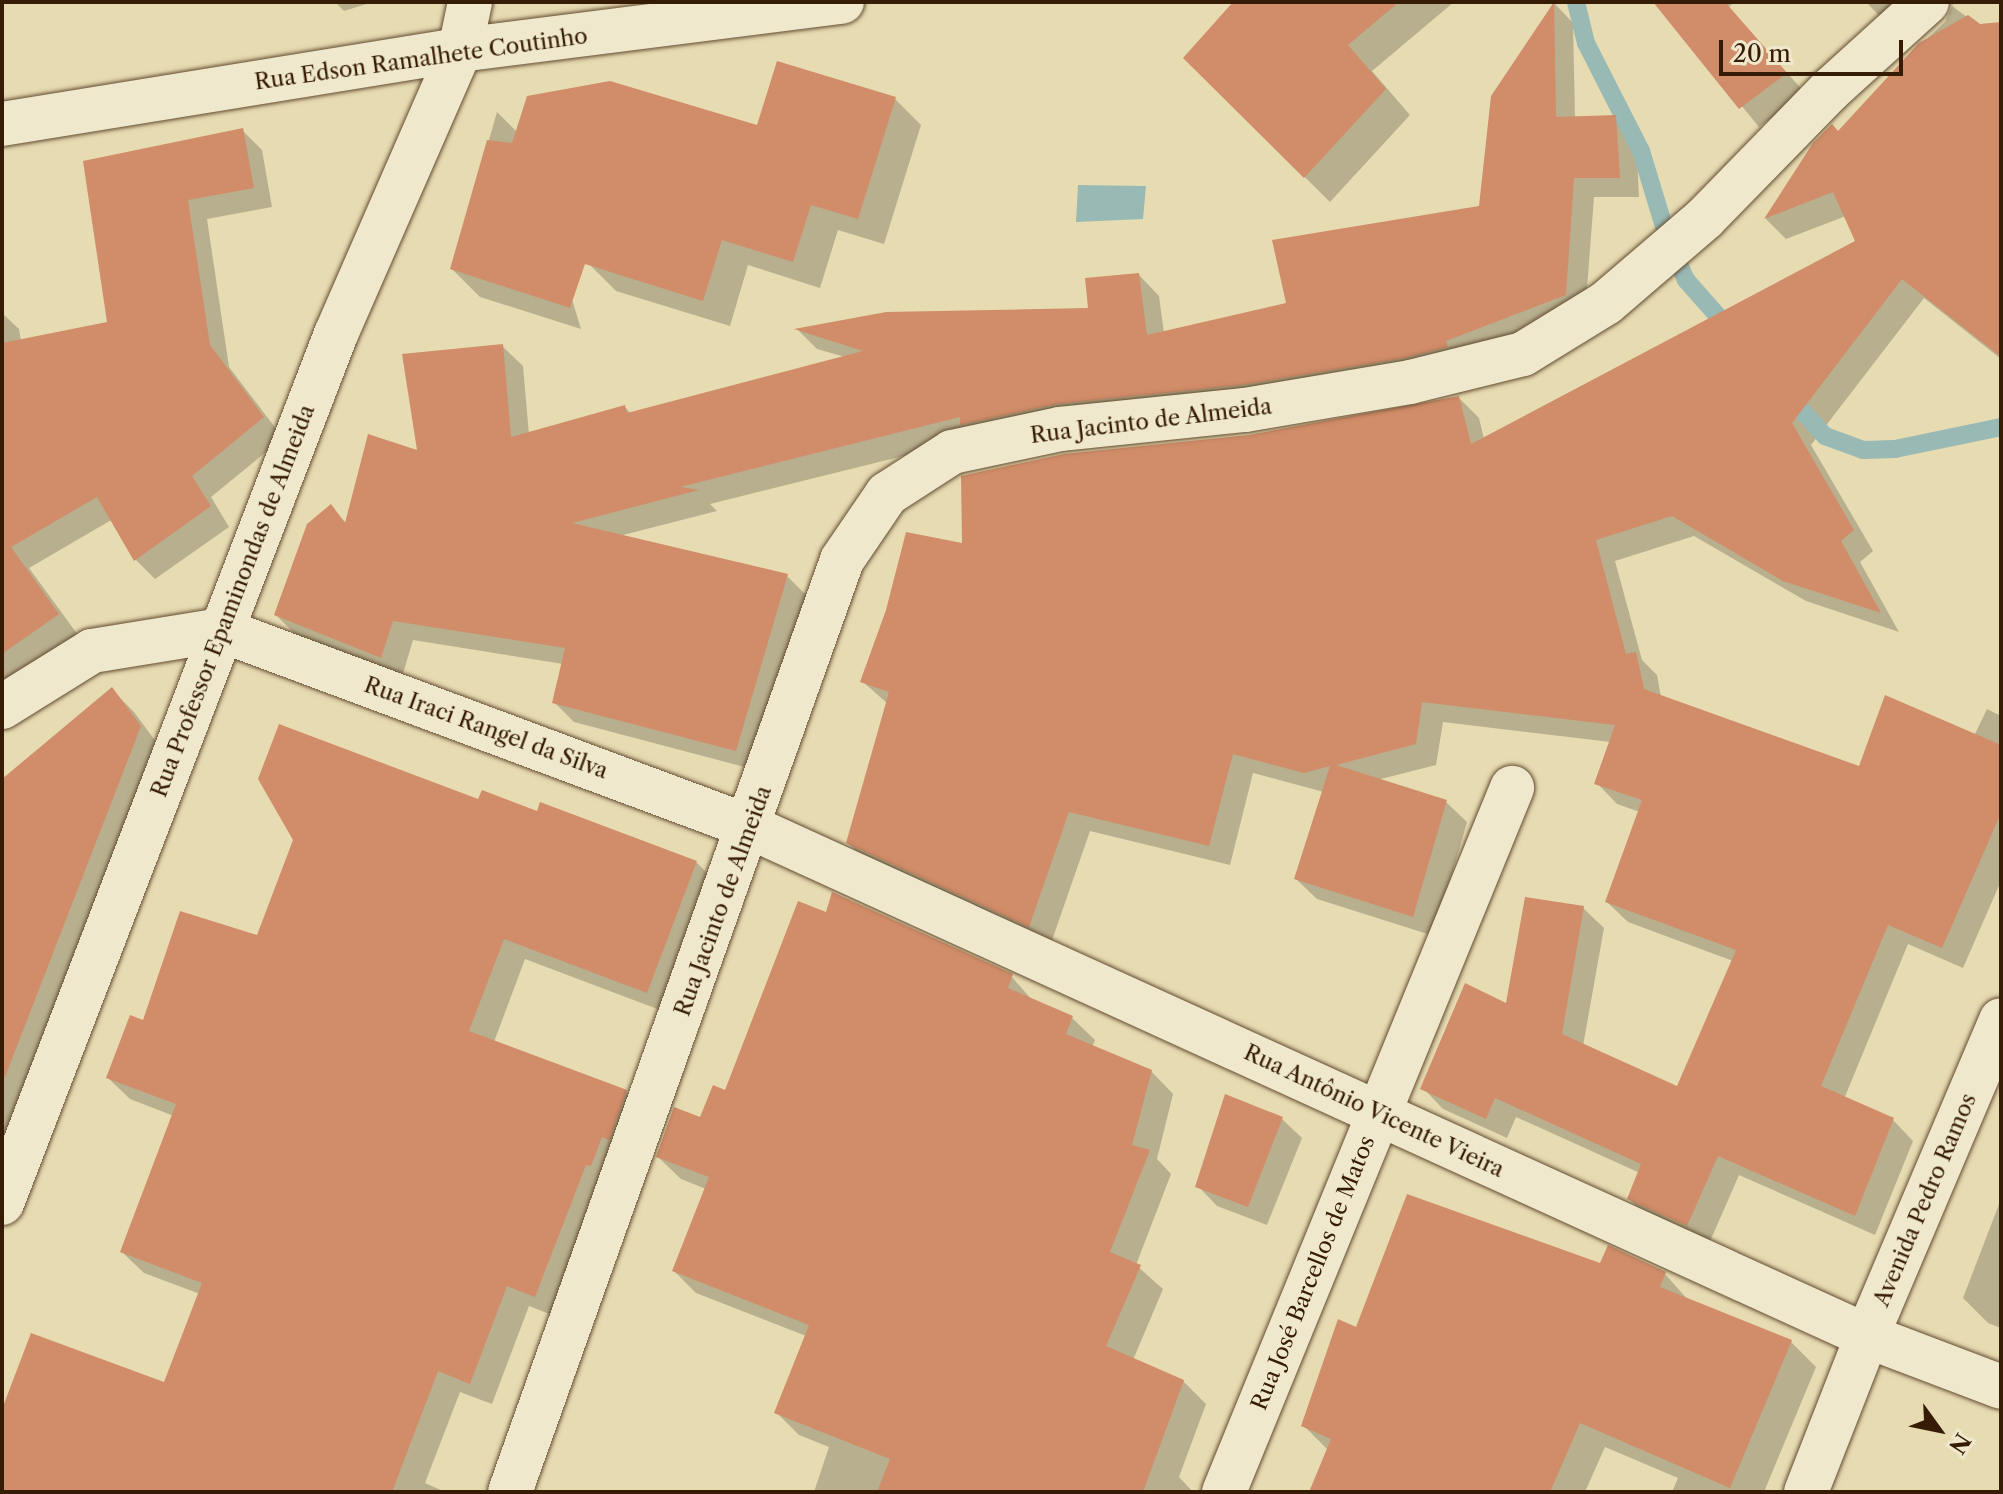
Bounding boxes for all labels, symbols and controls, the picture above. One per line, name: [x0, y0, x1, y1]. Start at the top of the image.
street label: Rua Edson Ramalhete Coutinho: [253, 23, 589, 95]
scale bar: [1723, 24, 1907, 74]
text: 20 m: [1733, 39, 1791, 68]
street label: Rua Jacinto de Almeida: [1028, 393, 1274, 449]
street label: Rua Professor Epaminondas de Almeida: [145, 400, 321, 802]
street label: Rua Iraci Rangel da Silva: [360, 671, 612, 785]
street label: Rua Jacinto de Almeida: [669, 782, 777, 1020]
street label: Rua Antônio Vicente Vieira: [1238, 1038, 1510, 1184]
street label: Avenida Pedro Ramos: [1868, 1089, 1982, 1311]
street label: Rua José Barcellos de Matos: [1246, 1132, 1380, 1414]
north arrow: [1899, 1390, 1979, 1470]
text: N: [1943, 1428, 1976, 1459]

